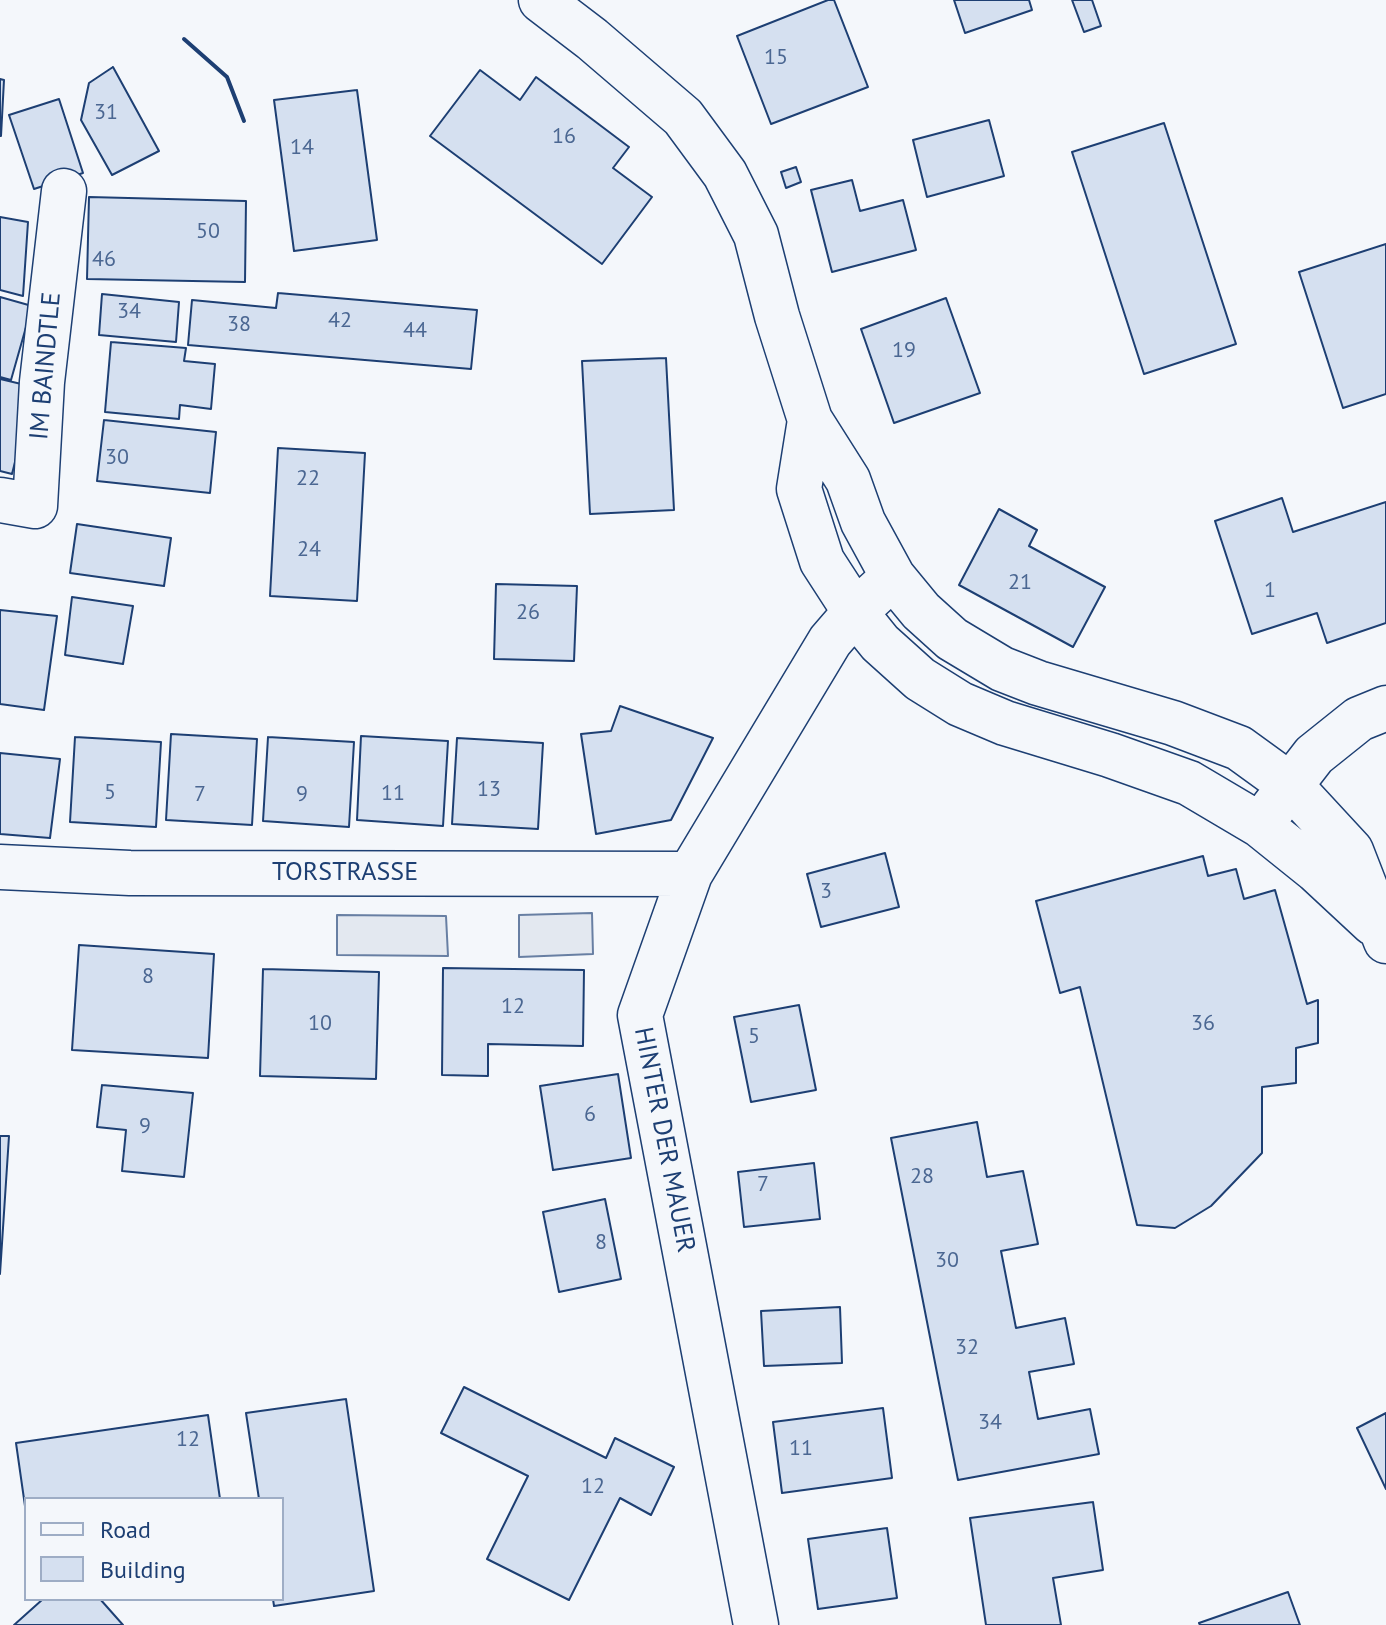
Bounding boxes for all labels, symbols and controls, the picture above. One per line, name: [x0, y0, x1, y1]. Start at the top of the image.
house number: 15: [764, 45, 788, 71]
house number: 31: [94, 100, 118, 126]
house number: 16: [552, 124, 576, 150]
house number: 14: [290, 135, 314, 161]
house number: 50: [196, 219, 220, 245]
house number: 46: [92, 247, 116, 273]
street label: IM BAINDTLE: [24, 291, 68, 441]
house number: 34: [117, 299, 141, 325]
house number: 42: [328, 308, 352, 334]
house number: 38: [227, 312, 251, 338]
house number: 44: [403, 318, 427, 344]
house number: 19: [892, 338, 916, 364]
house number: 30: [105, 445, 129, 471]
house number: 22: [296, 466, 320, 492]
house number: 24: [297, 537, 321, 563]
house number: 21: [1008, 570, 1032, 596]
house number: 1: [1264, 578, 1276, 604]
house number: 26: [516, 600, 540, 626]
house number: 13: [477, 777, 501, 803]
house number: 5: [104, 780, 116, 806]
house number: 11: [381, 781, 405, 807]
house number: 7: [194, 782, 206, 808]
house number: 9: [296, 782, 308, 808]
street label: TORSTRASSE: [272, 857, 418, 889]
house number: 3: [820, 879, 832, 905]
house number: 8: [142, 964, 154, 990]
house number: 12: [501, 994, 525, 1020]
house number: 10: [308, 1011, 332, 1037]
house number: 36: [1191, 1011, 1215, 1037]
house number: 5: [748, 1024, 760, 1050]
street label: HINTER DER MAUER: [627, 1025, 701, 1255]
house number: 6: [584, 1102, 596, 1128]
house number: 9: [139, 1114, 151, 1140]
house number: 28: [910, 1164, 934, 1190]
house number: 7: [757, 1172, 769, 1198]
house number: 8: [595, 1230, 607, 1256]
house number: 30: [935, 1248, 959, 1274]
house number: 32: [955, 1335, 979, 1361]
house number: 34: [978, 1410, 1002, 1436]
house number: 12: [176, 1427, 200, 1453]
house number: 11: [789, 1436, 813, 1462]
house number: 12: [581, 1474, 605, 1500]
legend: [24, 1497, 284, 1601]
text: Road: [100, 1514, 151, 1545]
text: Building: [100, 1554, 186, 1585]

